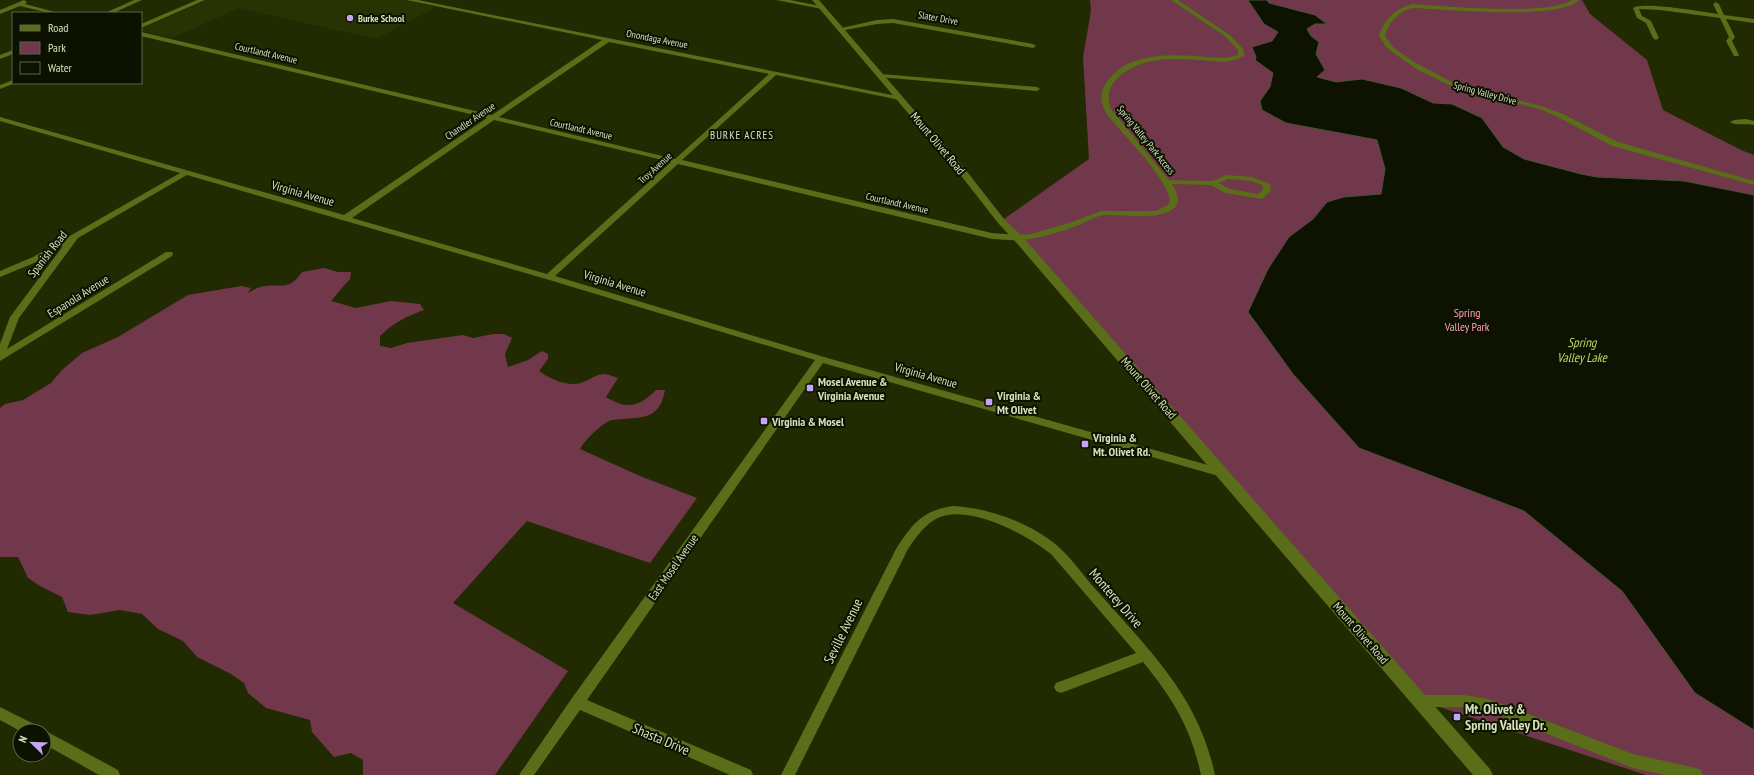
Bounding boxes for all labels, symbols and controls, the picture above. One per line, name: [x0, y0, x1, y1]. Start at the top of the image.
street label: Slater Drive: [917, 8, 959, 28]
legend: [12, 12, 142, 84]
place label: Burke School: [358, 12, 405, 25]
marker: Burke School: [345, 13, 355, 23]
text: Road: [48, 20, 68, 35]
street label: Onondaga Avenue: [625, 27, 689, 51]
text: Park: [48, 40, 66, 55]
street label: Courtlandt Avenue: [234, 40, 298, 66]
text: Water: [48, 60, 73, 75]
street label: Spring Valley Drive: [1452, 78, 1518, 108]
street label: Chandler Avenue: [442, 99, 498, 143]
street label: Spring Valley Park Access: [1114, 103, 1178, 178]
street label: Mount Olivet Road: [907, 109, 969, 177]
street label: Courtlandt Avenue: [549, 116, 613, 142]
district label: BURKE ACRES: [710, 128, 774, 142]
street label: Troy Avenue: [635, 149, 675, 187]
street label: Virginia Avenue: [269, 177, 336, 209]
street label: Courtlandt Avenue: [865, 190, 929, 216]
street label: Spanish Road: [24, 228, 70, 280]
street label: Virginia Avenue: [581, 266, 648, 300]
street label: Espanola Avenue: [44, 271, 112, 321]
park label: Spring Valley Park: [1444, 305, 1490, 334]
water label: Spring Valley Lake: [1557, 334, 1609, 366]
street label: Mount Olivet Road: [1118, 354, 1180, 422]
street label: Virginia Avenue: [892, 359, 959, 391]
place label: Mosel Avenue & Virginia Avenue: [817, 374, 887, 403]
marker: Mosel Avenue & Virginia Avenue: [805, 383, 815, 393]
place label: Virginia & Mt Olivet: [996, 388, 1041, 417]
marker: Virginia & Mt Olivet: [984, 397, 994, 407]
place label: Virginia & Mosel: [771, 414, 844, 429]
marker: Virginia & Mosel: [759, 416, 769, 426]
place label: Virginia & Mt. Olivet Rd.: [1092, 430, 1151, 459]
marker: Virginia & Mt. Olivet Rd.: [1080, 439, 1090, 449]
street label: East Mosel Avenue: [645, 531, 701, 603]
street label: Monterey Drive: [1085, 564, 1147, 632]
street label: Seville Avenue: [819, 595, 867, 667]
street label: Mount Olivet Road: [1330, 599, 1392, 667]
place label: Mt. Olivet & Spring Valley Dr.: [1465, 700, 1546, 734]
marker: Mt. Olivet & Spring Valley Dr.: [1452, 712, 1462, 722]
street label: Shasta Drive: [630, 719, 692, 759]
north arrow: [12, 723, 52, 763]
text: N: [15, 734, 30, 745]

